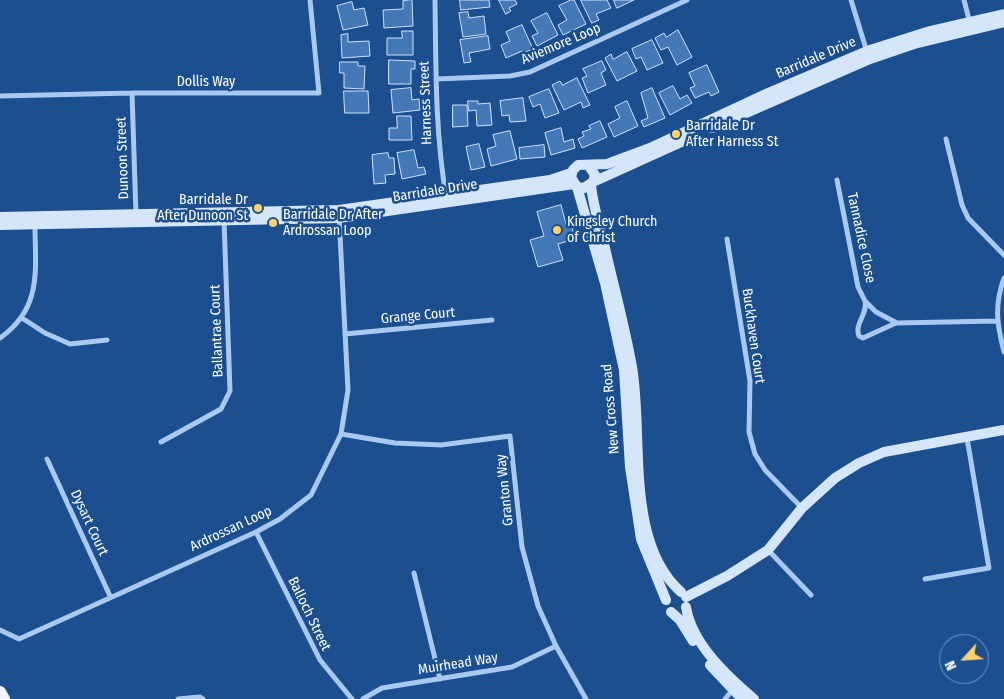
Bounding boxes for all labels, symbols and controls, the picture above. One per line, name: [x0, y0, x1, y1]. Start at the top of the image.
street label: Aviemore Loop: [519, 20, 603, 68]
street label: Barridale Drive: [773, 34, 859, 82]
street label: Harness Street: [416, 61, 436, 145]
street label: Dollis Way: [177, 74, 235, 90]
street label: Dunoon Street: [113, 116, 133, 200]
place label: Barridale Dr After Harness St: [686, 118, 778, 150]
marker: Barridale Dr After Harness St: [670, 128, 682, 140]
street label: Barridale Drive: [391, 176, 479, 206]
street label: Tannadice Close: [843, 191, 879, 285]
place label: Barridale Dr After Dunoon St: [157, 192, 248, 224]
marker: Barridale Dr After Dunoon St: [252, 202, 264, 214]
place label: Barridale Dr After Ardrossan Loop: [283, 207, 383, 240]
place label: Kingsley Church of Christ: [567, 214, 657, 246]
marker: Barridale Dr After Ardrossan Loop: [267, 217, 279, 229]
marker: Kingsley Church of Christ: [551, 224, 563, 236]
street label: Ballantrae Court: [207, 284, 227, 378]
street label: Buckhaven Court: [738, 287, 768, 385]
street label: Grange Court: [380, 304, 456, 328]
street label: New Cross Road: [599, 363, 623, 455]
street label: Granton Way: [493, 453, 517, 527]
street label: Dysart Court: [66, 487, 112, 559]
street label: Ardrossan Loop: [187, 503, 275, 555]
street label: Balloch Street: [284, 574, 334, 654]
north arrow: [939, 634, 989, 684]
street label: Muirhead Way: [417, 649, 499, 679]
text: N: [941, 658, 960, 673]

